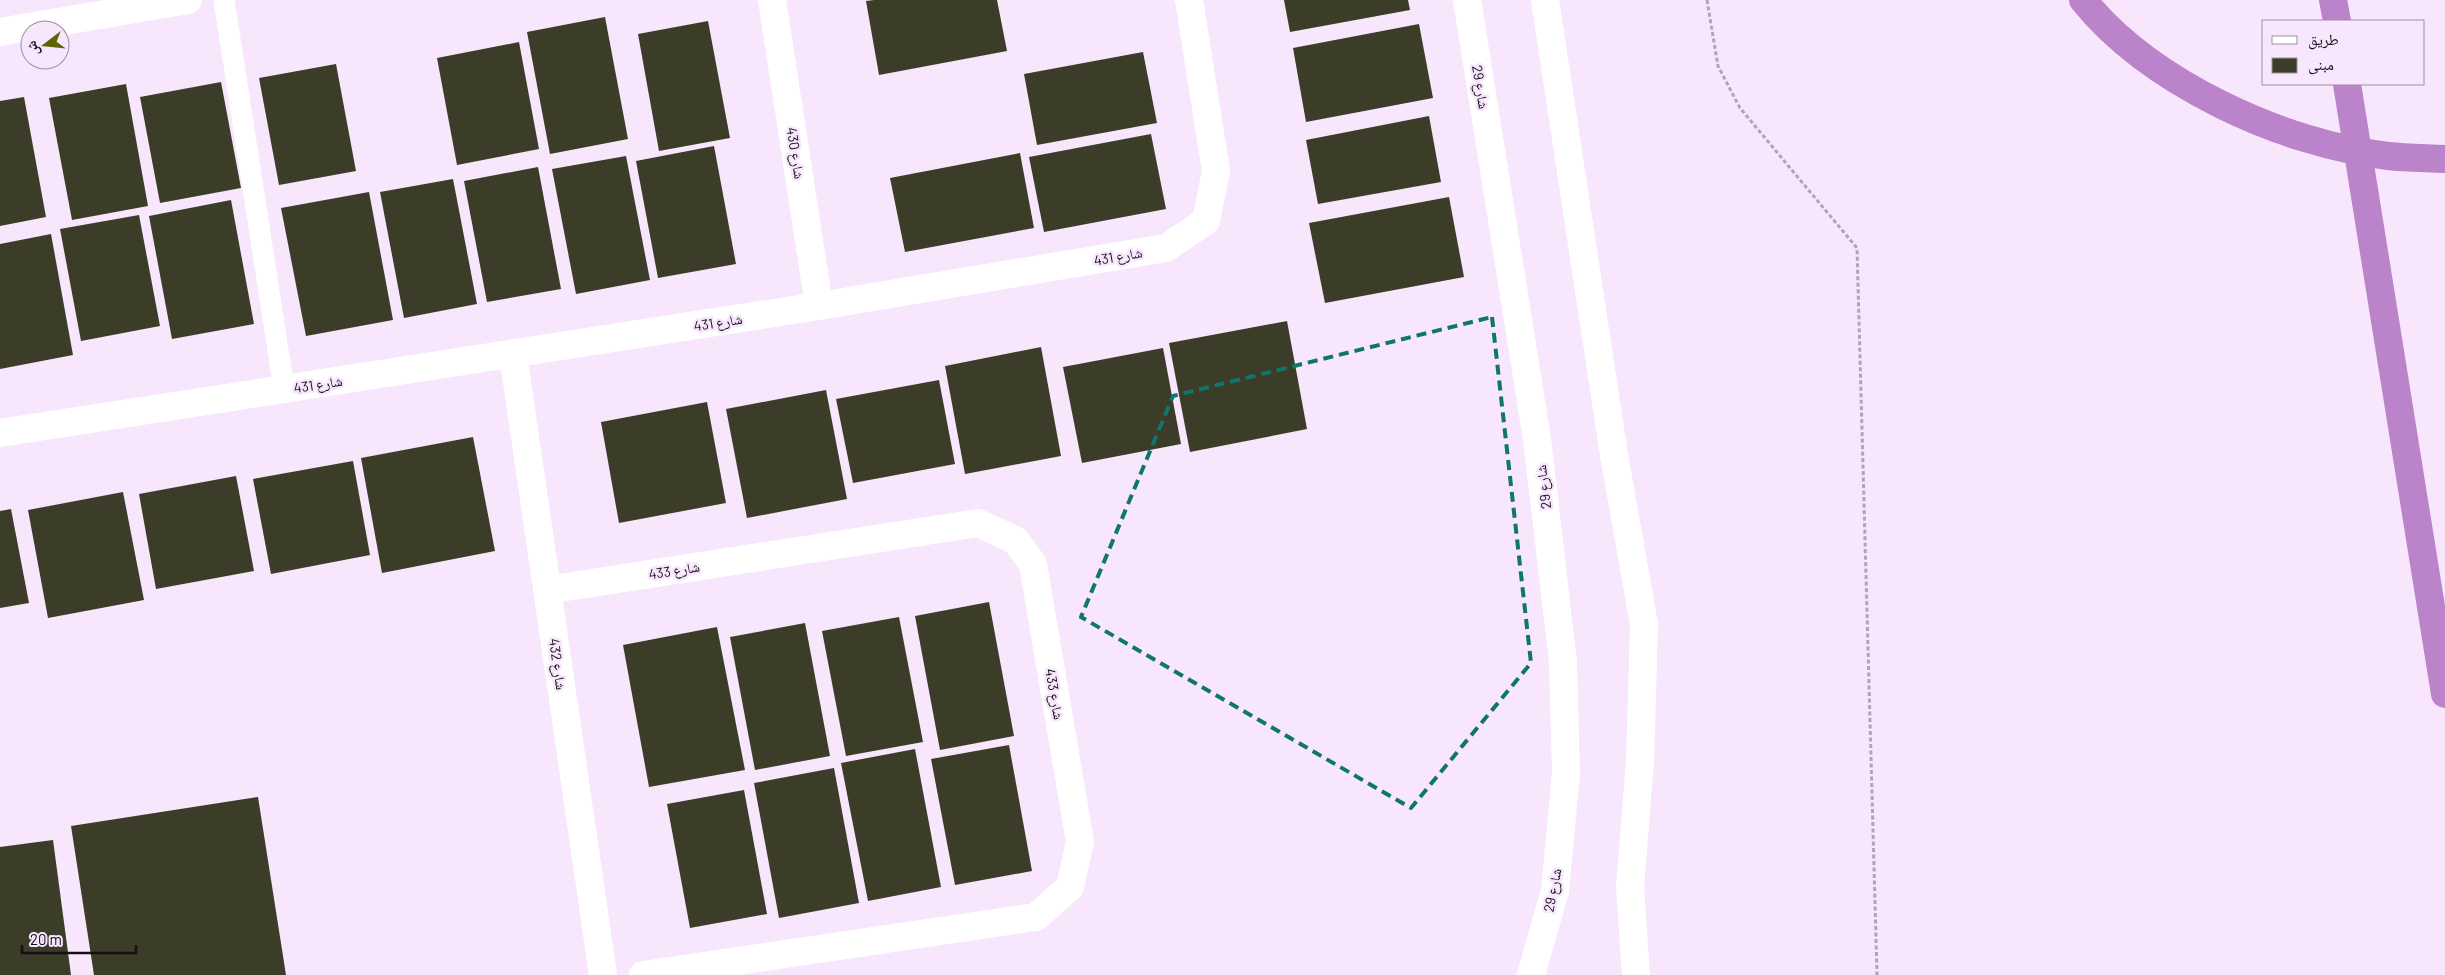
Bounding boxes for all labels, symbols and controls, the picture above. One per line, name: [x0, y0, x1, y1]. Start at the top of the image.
north arrow: [20, 20, 70, 70]
legend: [2262, 20, 2425, 85]
text: طريق: [2308, 30, 2339, 50]
text: ش: [22, 39, 43, 58]
text: مبنى: [2308, 55, 2334, 75]
street label: شارع 29: [1467, 64, 1493, 110]
street label: شارع 430: [782, 126, 808, 180]
street label: شارع 431: [1092, 243, 1144, 271]
street label: شارع 431: [692, 310, 744, 336]
street label: شارع 431: [292, 372, 344, 398]
street label: شارع 29: [1532, 464, 1556, 510]
street label: شارع 433: [647, 558, 701, 584]
street label: شارع 432: [544, 637, 570, 691]
street label: شارع 433: [1040, 667, 1068, 721]
street label: شارع 29: [1539, 867, 1567, 914]
scale bar: [22, 922, 136, 954]
text: 20 m: [30, 930, 62, 948]

